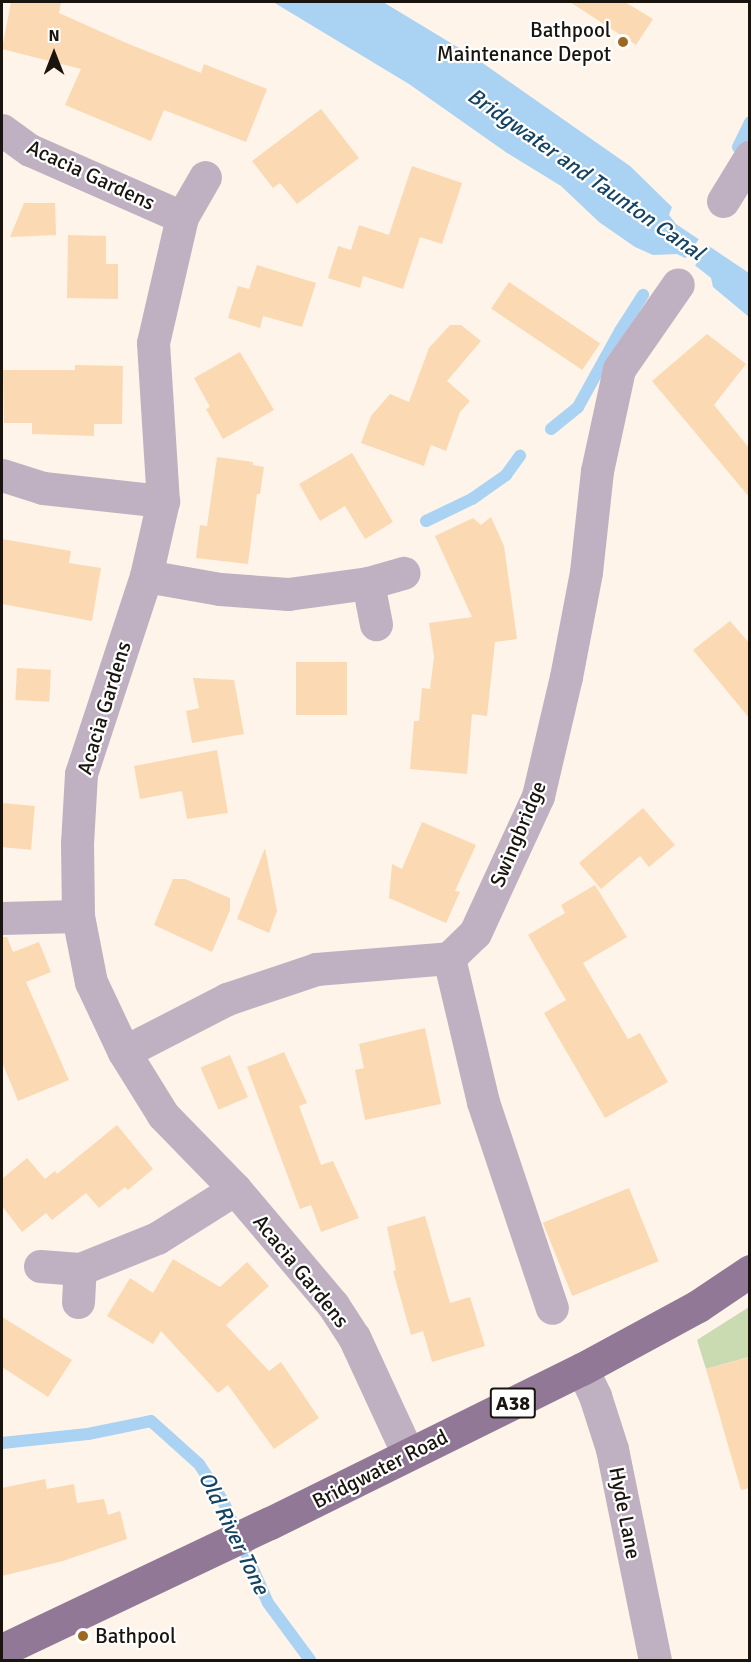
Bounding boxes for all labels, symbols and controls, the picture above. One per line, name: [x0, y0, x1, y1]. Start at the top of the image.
place label: Bathpool Maintenance Depot: [437, 17, 611, 67]
north arrow: [24, 24, 84, 84]
text: N: [48, 26, 60, 46]
marker: Bathpool Maintenance Depot: [616, 35, 630, 49]
water label: Bridgwater and Taunton Canal: [463, 82, 709, 266]
street label: Acacia Gardens: [23, 134, 159, 216]
street label: Acacia Gardens: [72, 638, 136, 778]
street label: Swingbridge: [484, 777, 552, 891]
street label: Acacia Gardens: [248, 1209, 354, 1333]
road number: A38: [489, 1386, 537, 1420]
street label: Bridgwater Road: [308, 1424, 452, 1514]
street label: Hyde Lane: [604, 1465, 646, 1561]
water label: Old River Tone: [193, 1467, 275, 1599]
place label: Bathpool: [95, 1623, 176, 1649]
marker: Bathpool: [76, 1629, 90, 1643]

